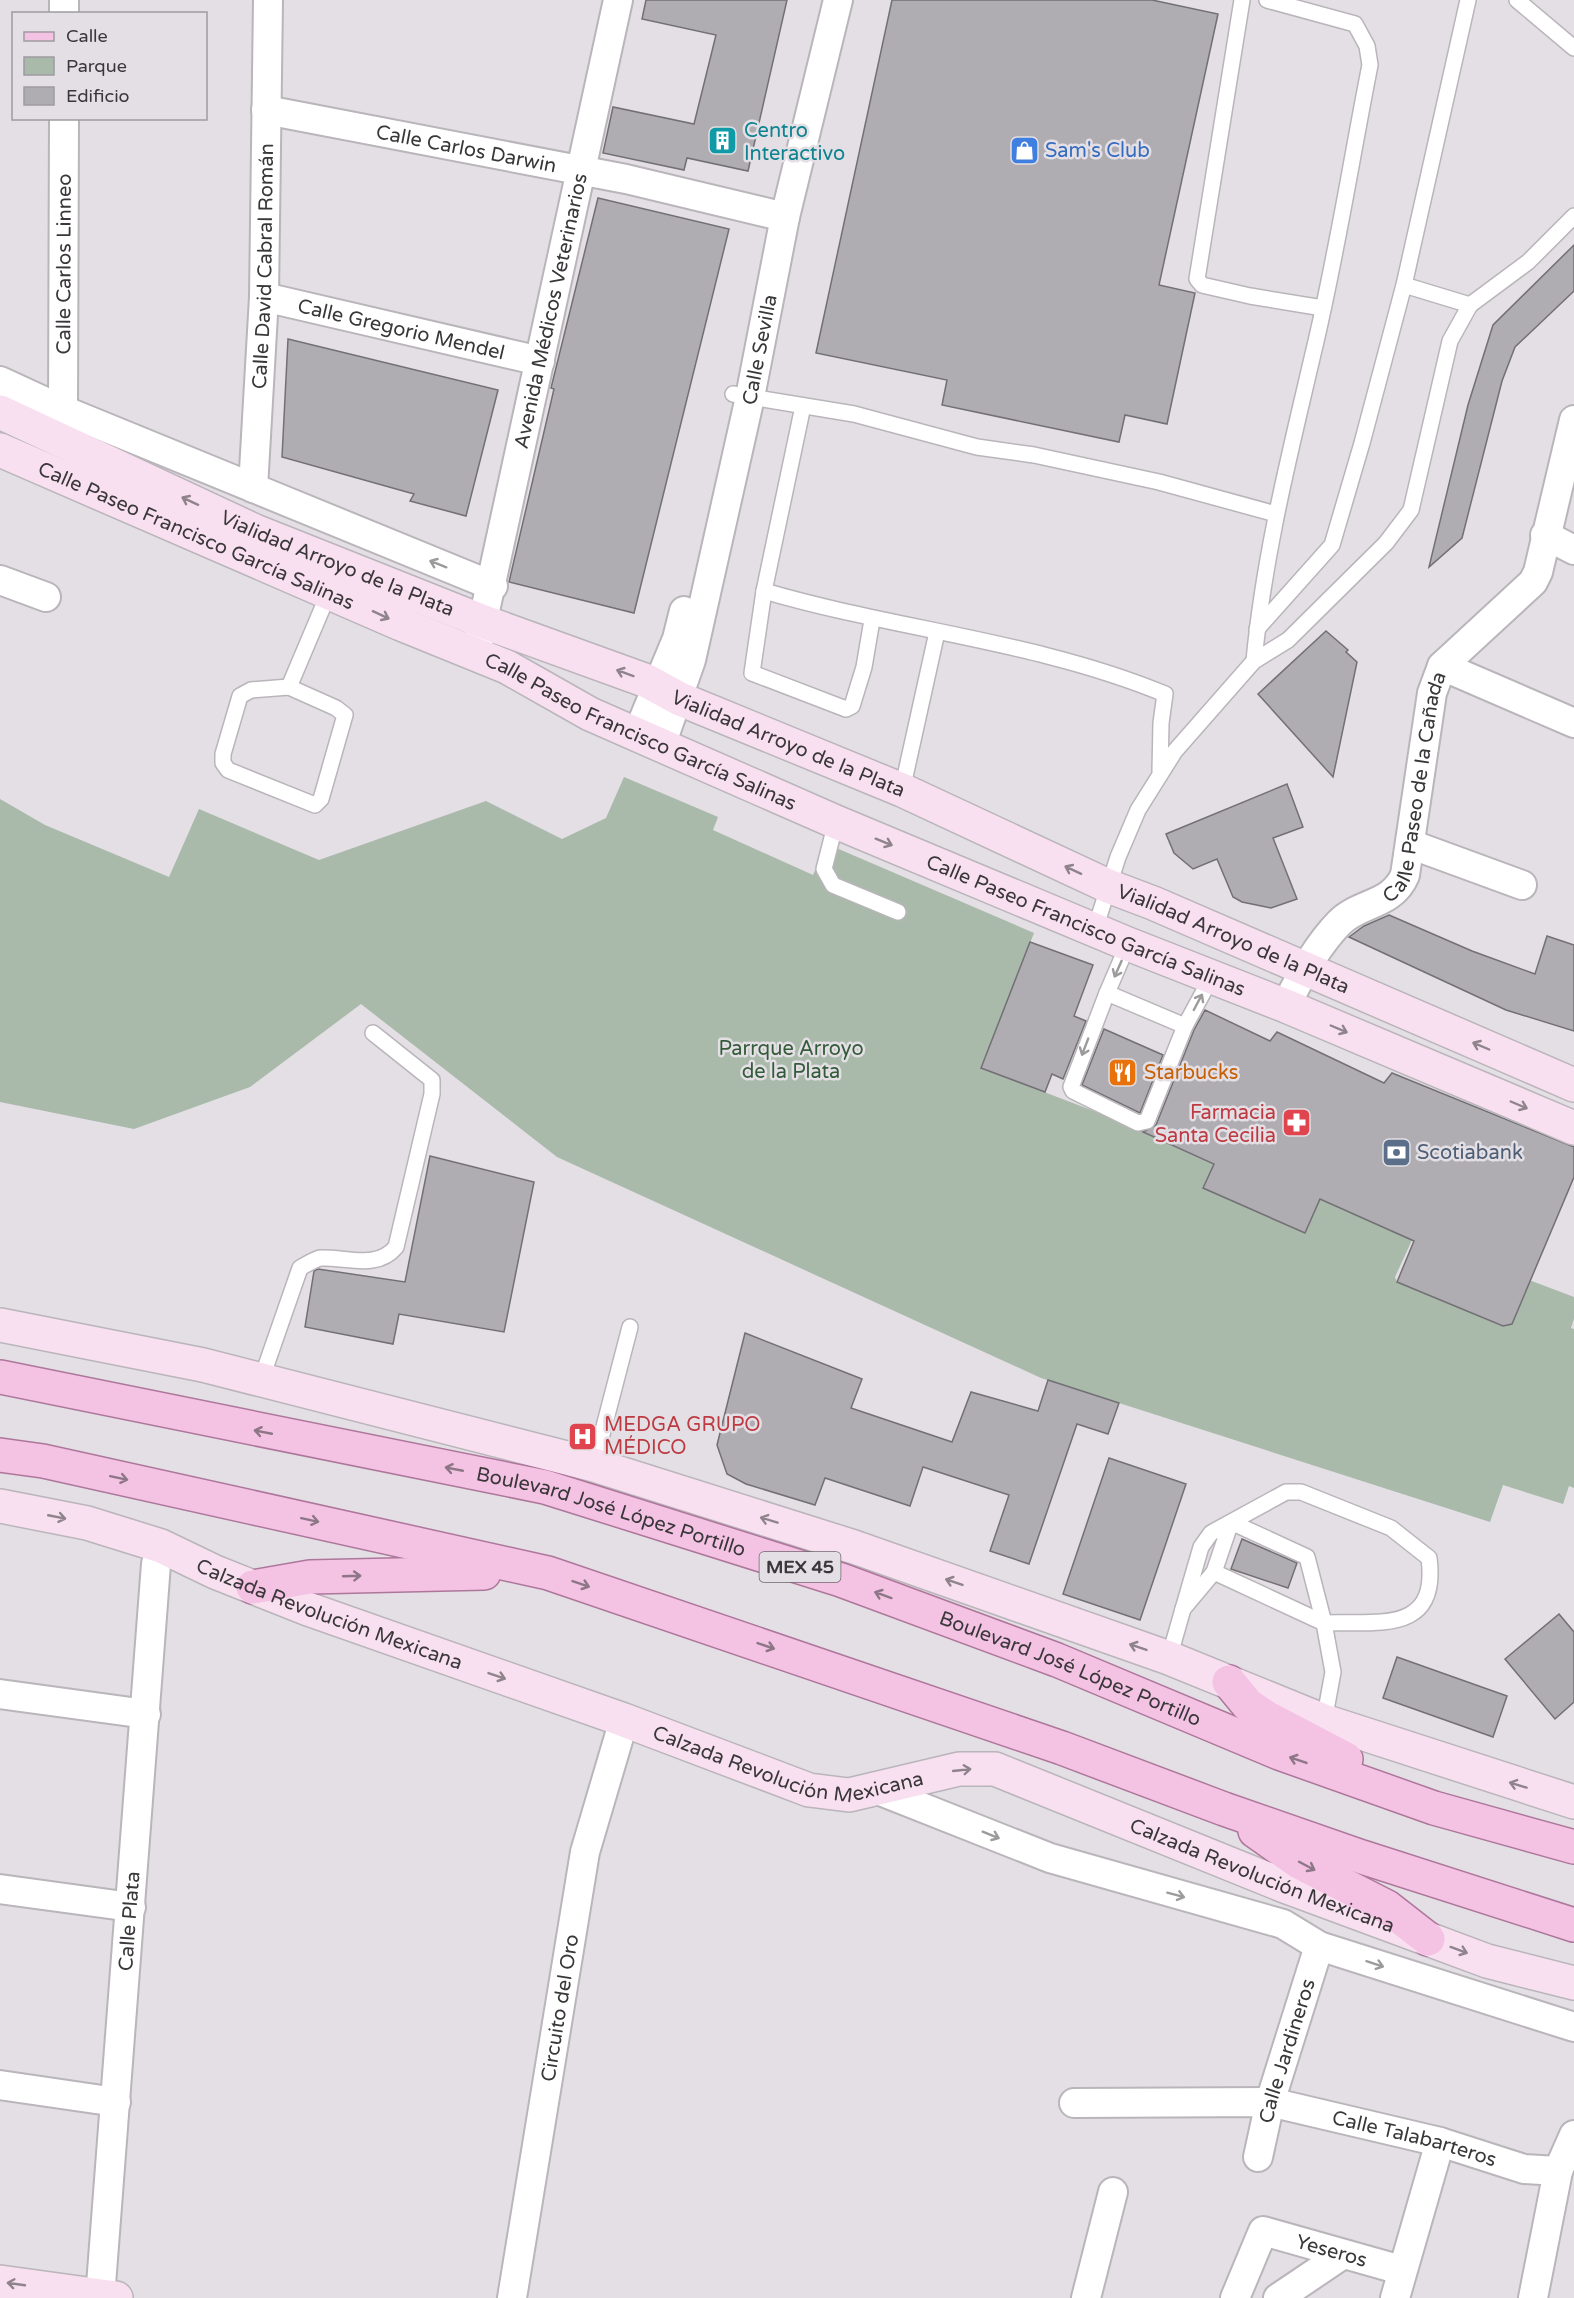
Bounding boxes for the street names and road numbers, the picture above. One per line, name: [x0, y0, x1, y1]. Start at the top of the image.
street label: Calle Carlos Darwin: [374, 120, 558, 178]
street label: Calle David Cabral Román: [248, 143, 279, 390]
street label: Avenida Médicos Veterinarios: [510, 171, 593, 451]
street label: Calle Carlos Linneo: [52, 174, 77, 354]
street label: Calle Sevilla: [738, 292, 783, 407]
street label: Calle Gregorio Mendel: [295, 294, 507, 365]
street label: Calle Paseo Francisco García Salinas: [34, 457, 358, 615]
street label: Vialidad Arroyo de la Plata: [216, 506, 458, 622]
street label: Calle Paseo Francisco García Salinas: [481, 648, 800, 816]
street label: Calle Paseo de la Cañada: [1378, 668, 1452, 908]
street label: Vialidad Arroyo de la Plata: [667, 686, 908, 803]
street label: Calle Paseo Francisco García Salinas: [922, 850, 1249, 1002]
street label: Vialidad Arroyo de la Plata: [1114, 880, 1353, 999]
street label: Boulevard José López Portillo: [474, 1462, 748, 1562]
road number: MEX 45: [760, 1552, 840, 1582]
street label: Calzada Revolución Mexicana: [192, 1554, 465, 1675]
street label: Boulevard José López Portillo: [936, 1606, 1204, 1732]
street label: Calzada Revolución Mexicana: [649, 1721, 926, 1808]
street label: Calzada Revolución Mexicana: [1126, 1814, 1398, 1939]
street label: Calle Plata: [114, 1870, 146, 1972]
street label: Circuito del Oro: [537, 1933, 584, 2083]
street label: Calle Jardineros: [1255, 1976, 1321, 2126]
street label: Calle Talabarteros: [1330, 2106, 1500, 2172]
street label: Yeseros: [1293, 2230, 1370, 2273]

